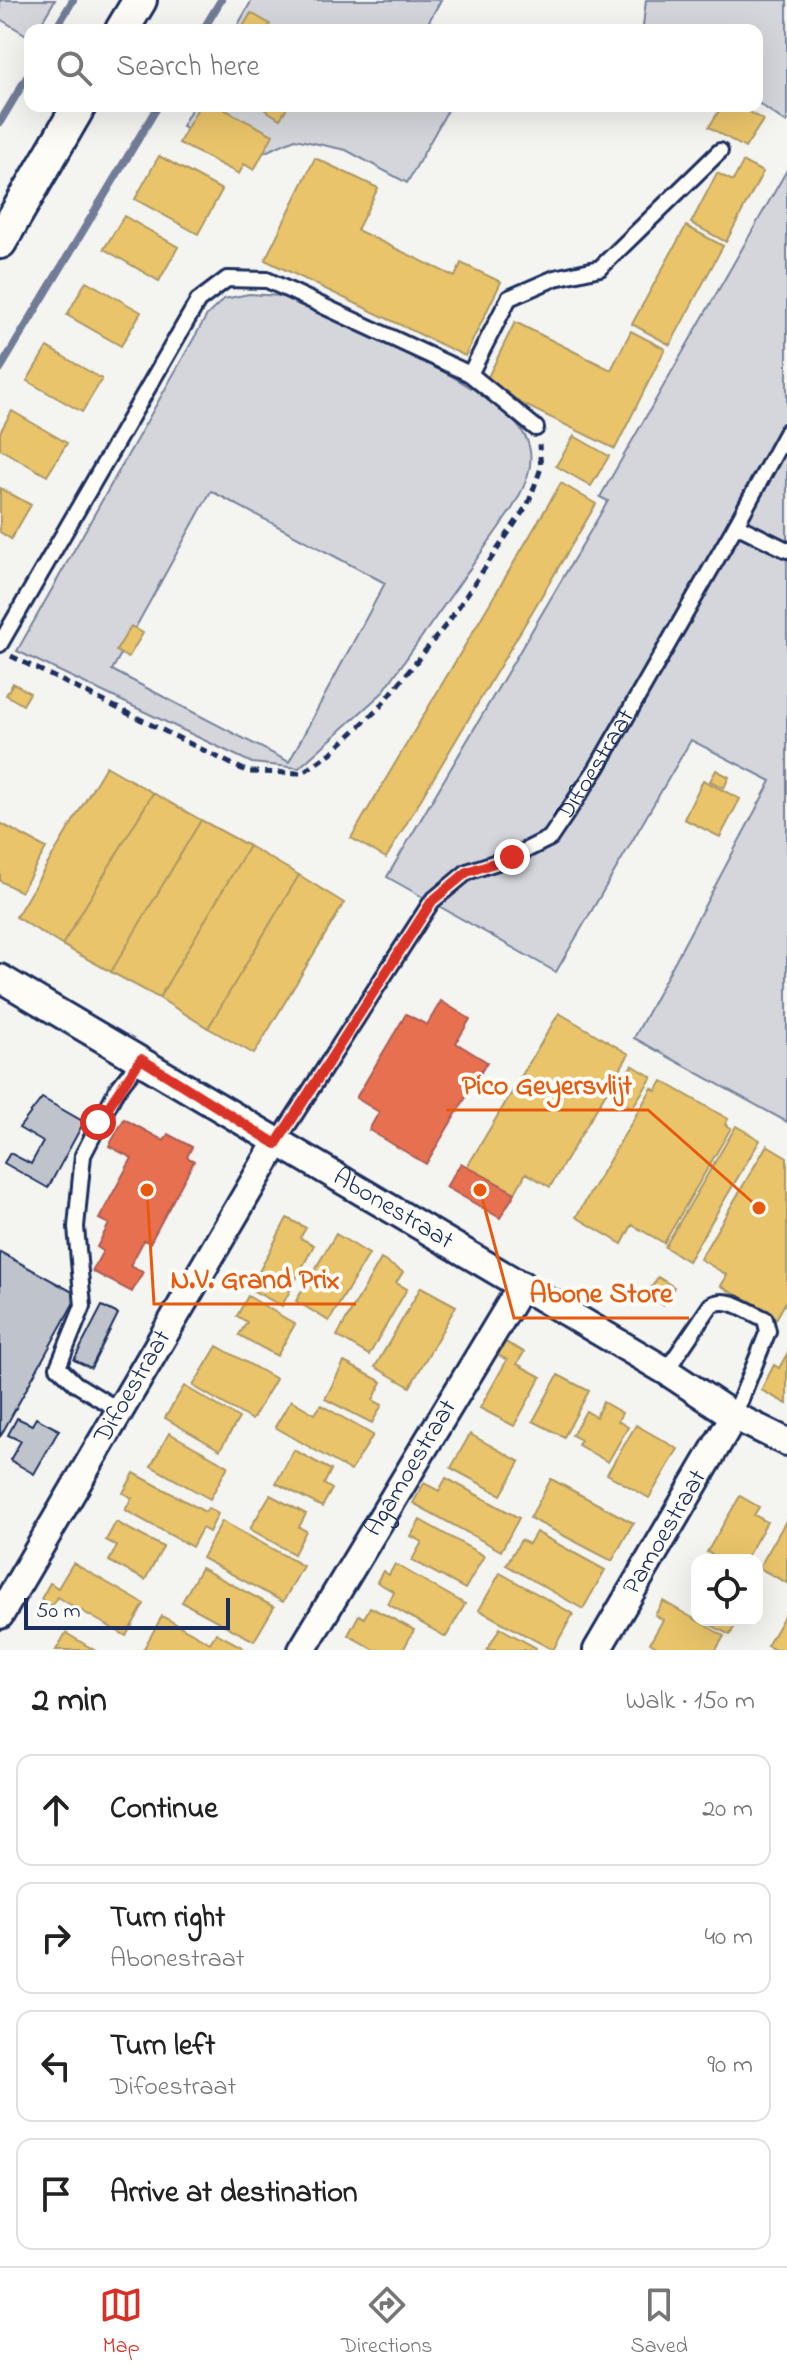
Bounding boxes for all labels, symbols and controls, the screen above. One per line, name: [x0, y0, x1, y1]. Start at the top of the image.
search box: [24, 24, 763, 112]
icon: search: [52, 46, 96, 90]
text: Search here: [116, 46, 260, 90]
street label: Difoestraat: [546, 702, 646, 831]
route end: [494, 839, 530, 875]
callout: Pico Geyersvlijt: [446, 1058, 648, 1110]
text: Pico Geyersvlijt: [462, 1067, 633, 1108]
route start: [80, 1104, 116, 1140]
street label: Abonestraat: [325, 1159, 461, 1260]
callout: N.V. Grand Prix: [154, 1252, 356, 1304]
text: N.V. Grand Prix: [170, 1261, 340, 1302]
callout: Abone Store: [514, 1266, 689, 1318]
text: Abone Store: [529, 1275, 674, 1316]
street label: Difoestraat: [85, 1323, 182, 1452]
street label: Agamoestraat: [355, 1392, 468, 1544]
street label: Pamoestraat: [614, 1462, 718, 1603]
map controls: [691, 1554, 763, 1626]
button: locate: [691, 1554, 763, 1626]
scale bar: [24, 1594, 230, 1630]
text: 50 m: [36, 1596, 81, 1628]
text: 2 min: [32, 1677, 107, 1727]
text: Walk · 150 m: [625, 1683, 755, 1721]
icon: ahead: [34, 1788, 78, 1832]
text: Continue: [110, 1788, 218, 1832]
text: 20 m: [702, 1791, 753, 1829]
text: Turn right: [110, 1897, 225, 1941]
icon: right: [34, 1916, 78, 1960]
text: 40 m: [704, 1919, 753, 1957]
text: Abonestraat: [110, 1941, 245, 1979]
text: Turn left: [110, 2025, 215, 2069]
icon: left: [34, 2044, 78, 2088]
text: 90 m: [707, 2047, 753, 2085]
text: Difoestraat: [110, 2069, 236, 2107]
icon: arrive: [34, 2172, 78, 2216]
text: Arrive at destination: [110, 2172, 358, 2216]
tab: Map: [99, 2283, 143, 2363]
tab: Directions: [341, 2283, 432, 2363]
tab: Saved: [631, 2283, 688, 2363]

